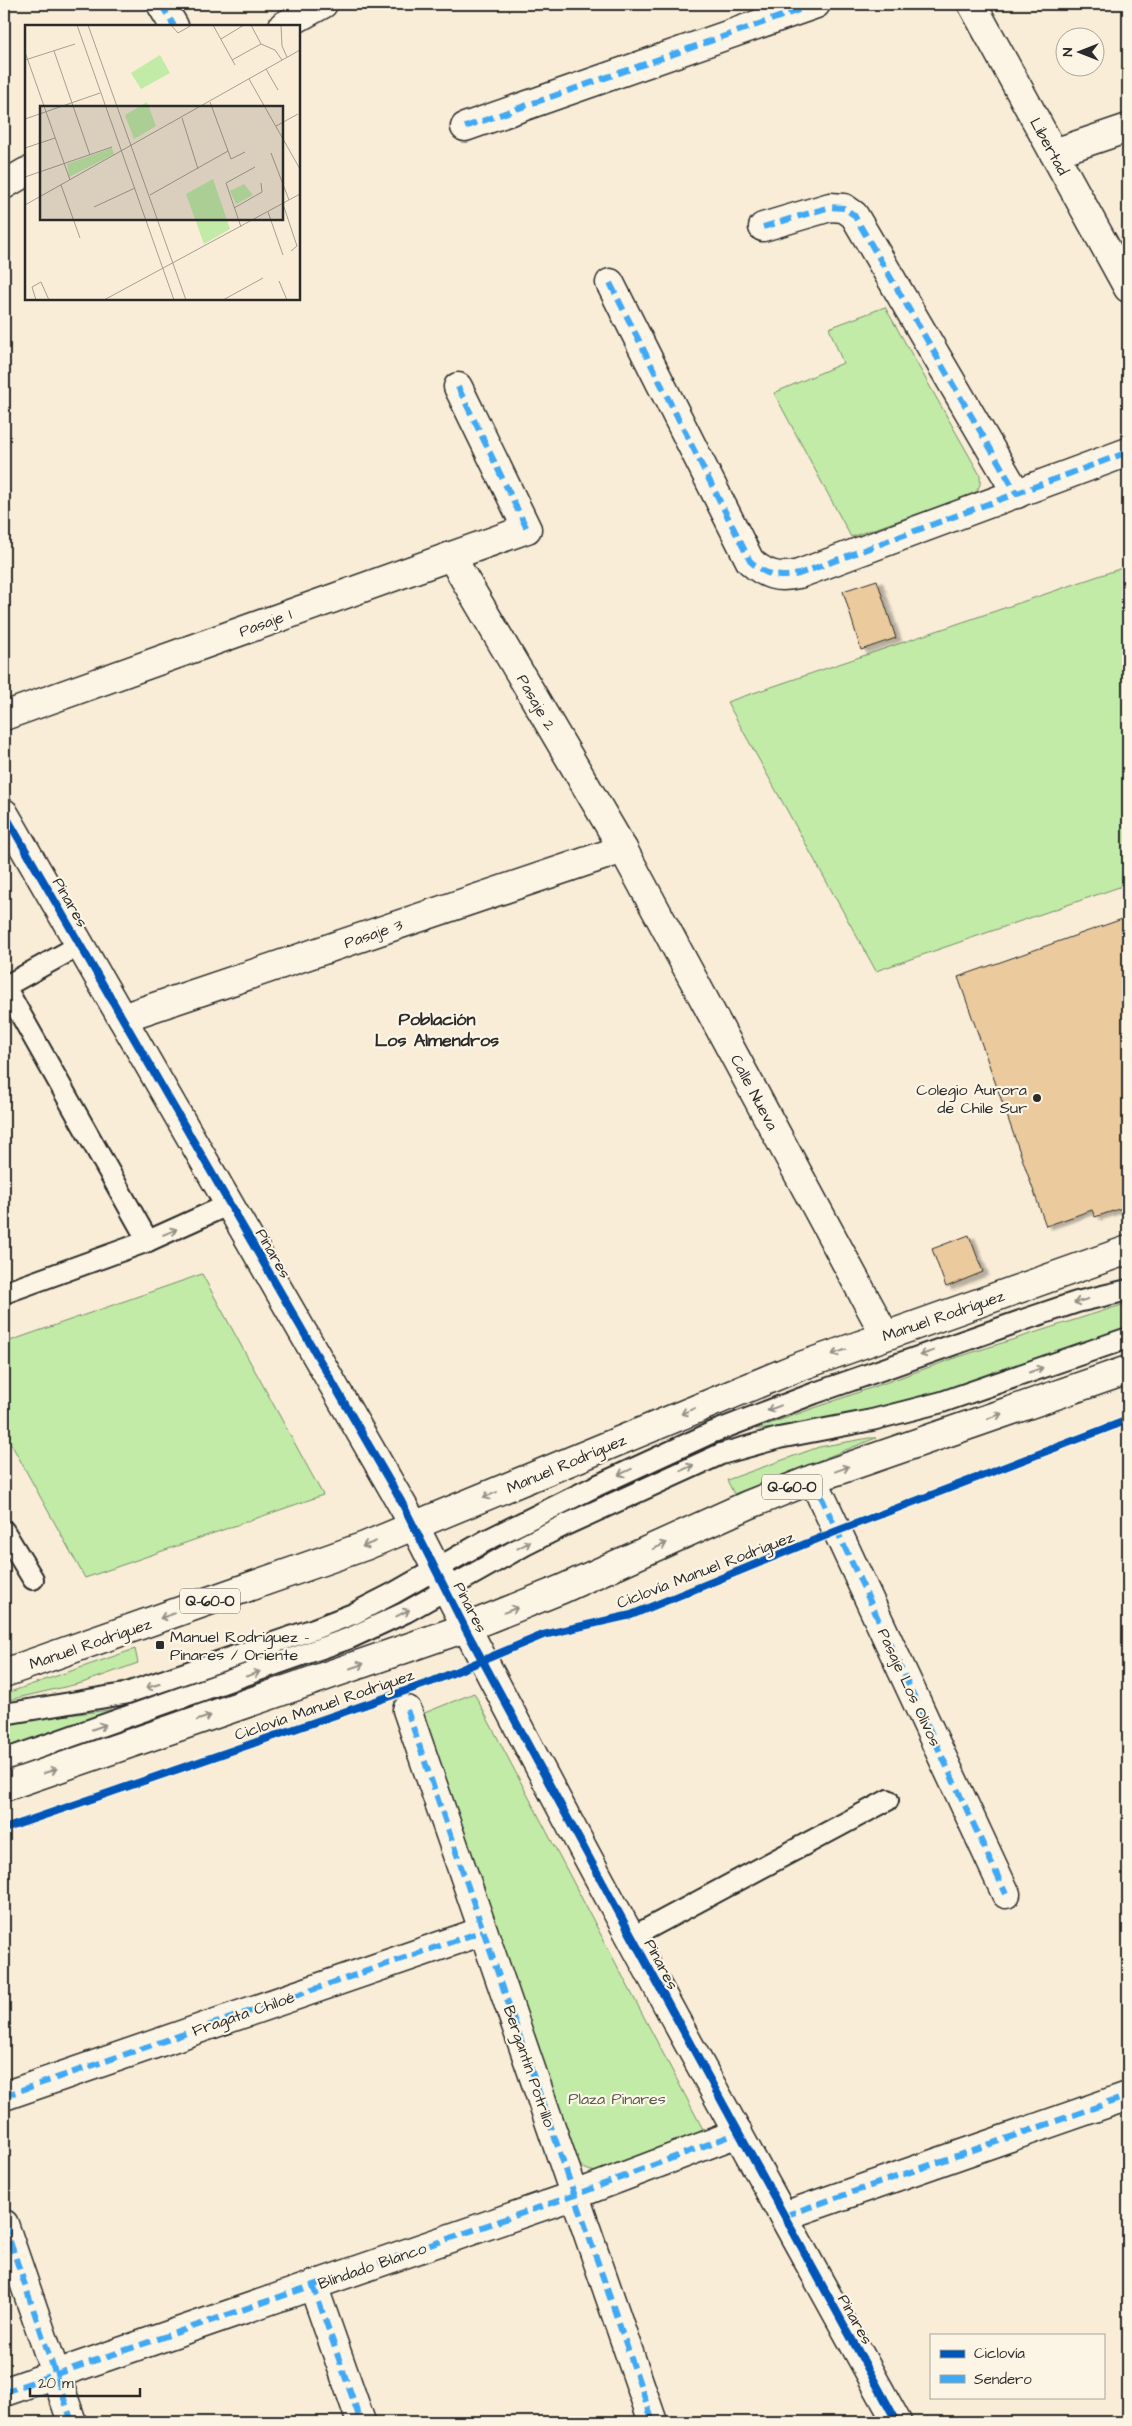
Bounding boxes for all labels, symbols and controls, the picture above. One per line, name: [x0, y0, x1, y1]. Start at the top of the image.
inset map: [25, 25, 300, 300]
north arrow: [1054, 28, 1104, 78]
text: N: [1058, 47, 1078, 56]
street label: Libertad: [1024, 114, 1074, 179]
street label: Pasaje 1: [236, 603, 295, 643]
street label: Pasaje 2: [511, 670, 561, 735]
street label: Pinares: [47, 873, 93, 932]
street label: Pasaje 3: [341, 914, 406, 954]
district label: Población Los Almendros: [375, 1007, 499, 1053]
street label: Calle Nueva: [725, 1051, 783, 1134]
place label: Colegio Aurora de Chile Sur: [916, 1079, 1027, 1119]
marker: Colegio Aurora de Chile Sur: [1031, 1092, 1043, 1104]
street label: Pinares: [250, 1224, 296, 1283]
one-way arrow: [162, 1227, 177, 1237]
street label: Manuel Rodríguez: [879, 1285, 1008, 1348]
one-way arrow: [1073, 1297, 1089, 1306]
one-way arrow: [832, 1348, 848, 1357]
one-way arrow: [919, 1349, 935, 1359]
one-way arrow: [1028, 1365, 1043, 1374]
one-way arrow: [767, 1404, 782, 1413]
one-way arrow: [681, 1407, 696, 1417]
one-way arrow: [987, 1410, 1003, 1420]
street label: Manuel Rodríguez: [503, 1429, 630, 1500]
one-way arrow: [679, 1463, 694, 1472]
one-way arrow: [834, 1464, 849, 1473]
one-way arrow: [618, 1468, 633, 1478]
road number: Q-60-O: [762, 1474, 822, 1500]
one-way arrow: [483, 1491, 498, 1501]
street label: Ciclovía Manuel Rodriguez: [613, 1526, 798, 1615]
one-way arrow: [362, 1540, 378, 1549]
one-way arrow: [517, 1540, 532, 1550]
one-way arrow: [652, 1540, 667, 1550]
street label: Pinares: [448, 1578, 492, 1637]
road number: Q-60-O: [180, 1588, 240, 1614]
one-way arrow: [503, 1605, 518, 1614]
one-way arrow: [396, 1608, 411, 1618]
one-way arrow: [160, 1612, 175, 1621]
street label: Manuel Rodríguez: [26, 1613, 155, 1676]
street label: Pasaje Los Olivos: [872, 1625, 946, 1750]
place label: Manuel Rodriguez - Pinares / Oriente: [170, 1626, 309, 1666]
marker: Manuel Rodriguez - Pinares / Oriente: [154, 1639, 166, 1651]
one-way arrow: [349, 1661, 365, 1670]
street label: Ciclovía Manuel Rodriguez: [232, 1664, 417, 1747]
one-way arrow: [245, 1669, 260, 1678]
one-way arrow: [146, 1681, 162, 1691]
one-way arrow: [195, 1713, 211, 1722]
one-way arrow: [91, 1722, 107, 1731]
one-way arrow: [42, 1766, 57, 1775]
street label: Pinares: [639, 1935, 684, 1994]
street label: Fragata Chiloé: [189, 1986, 298, 2043]
street label: Bergantín Potrillo: [497, 2002, 560, 2131]
park label: Plaza Pinares: [568, 2088, 666, 2110]
street label: Blindado Blanco: [315, 2237, 430, 2295]
street label: Pinares: [832, 2290, 878, 2349]
legend: [930, 2334, 1104, 2398]
text: Ciclovía: [974, 2343, 1025, 2364]
scale bar: [30, 2366, 140, 2398]
text: Sendero: [974, 2369, 1032, 2390]
text: 20 m: [38, 2373, 74, 2394]

